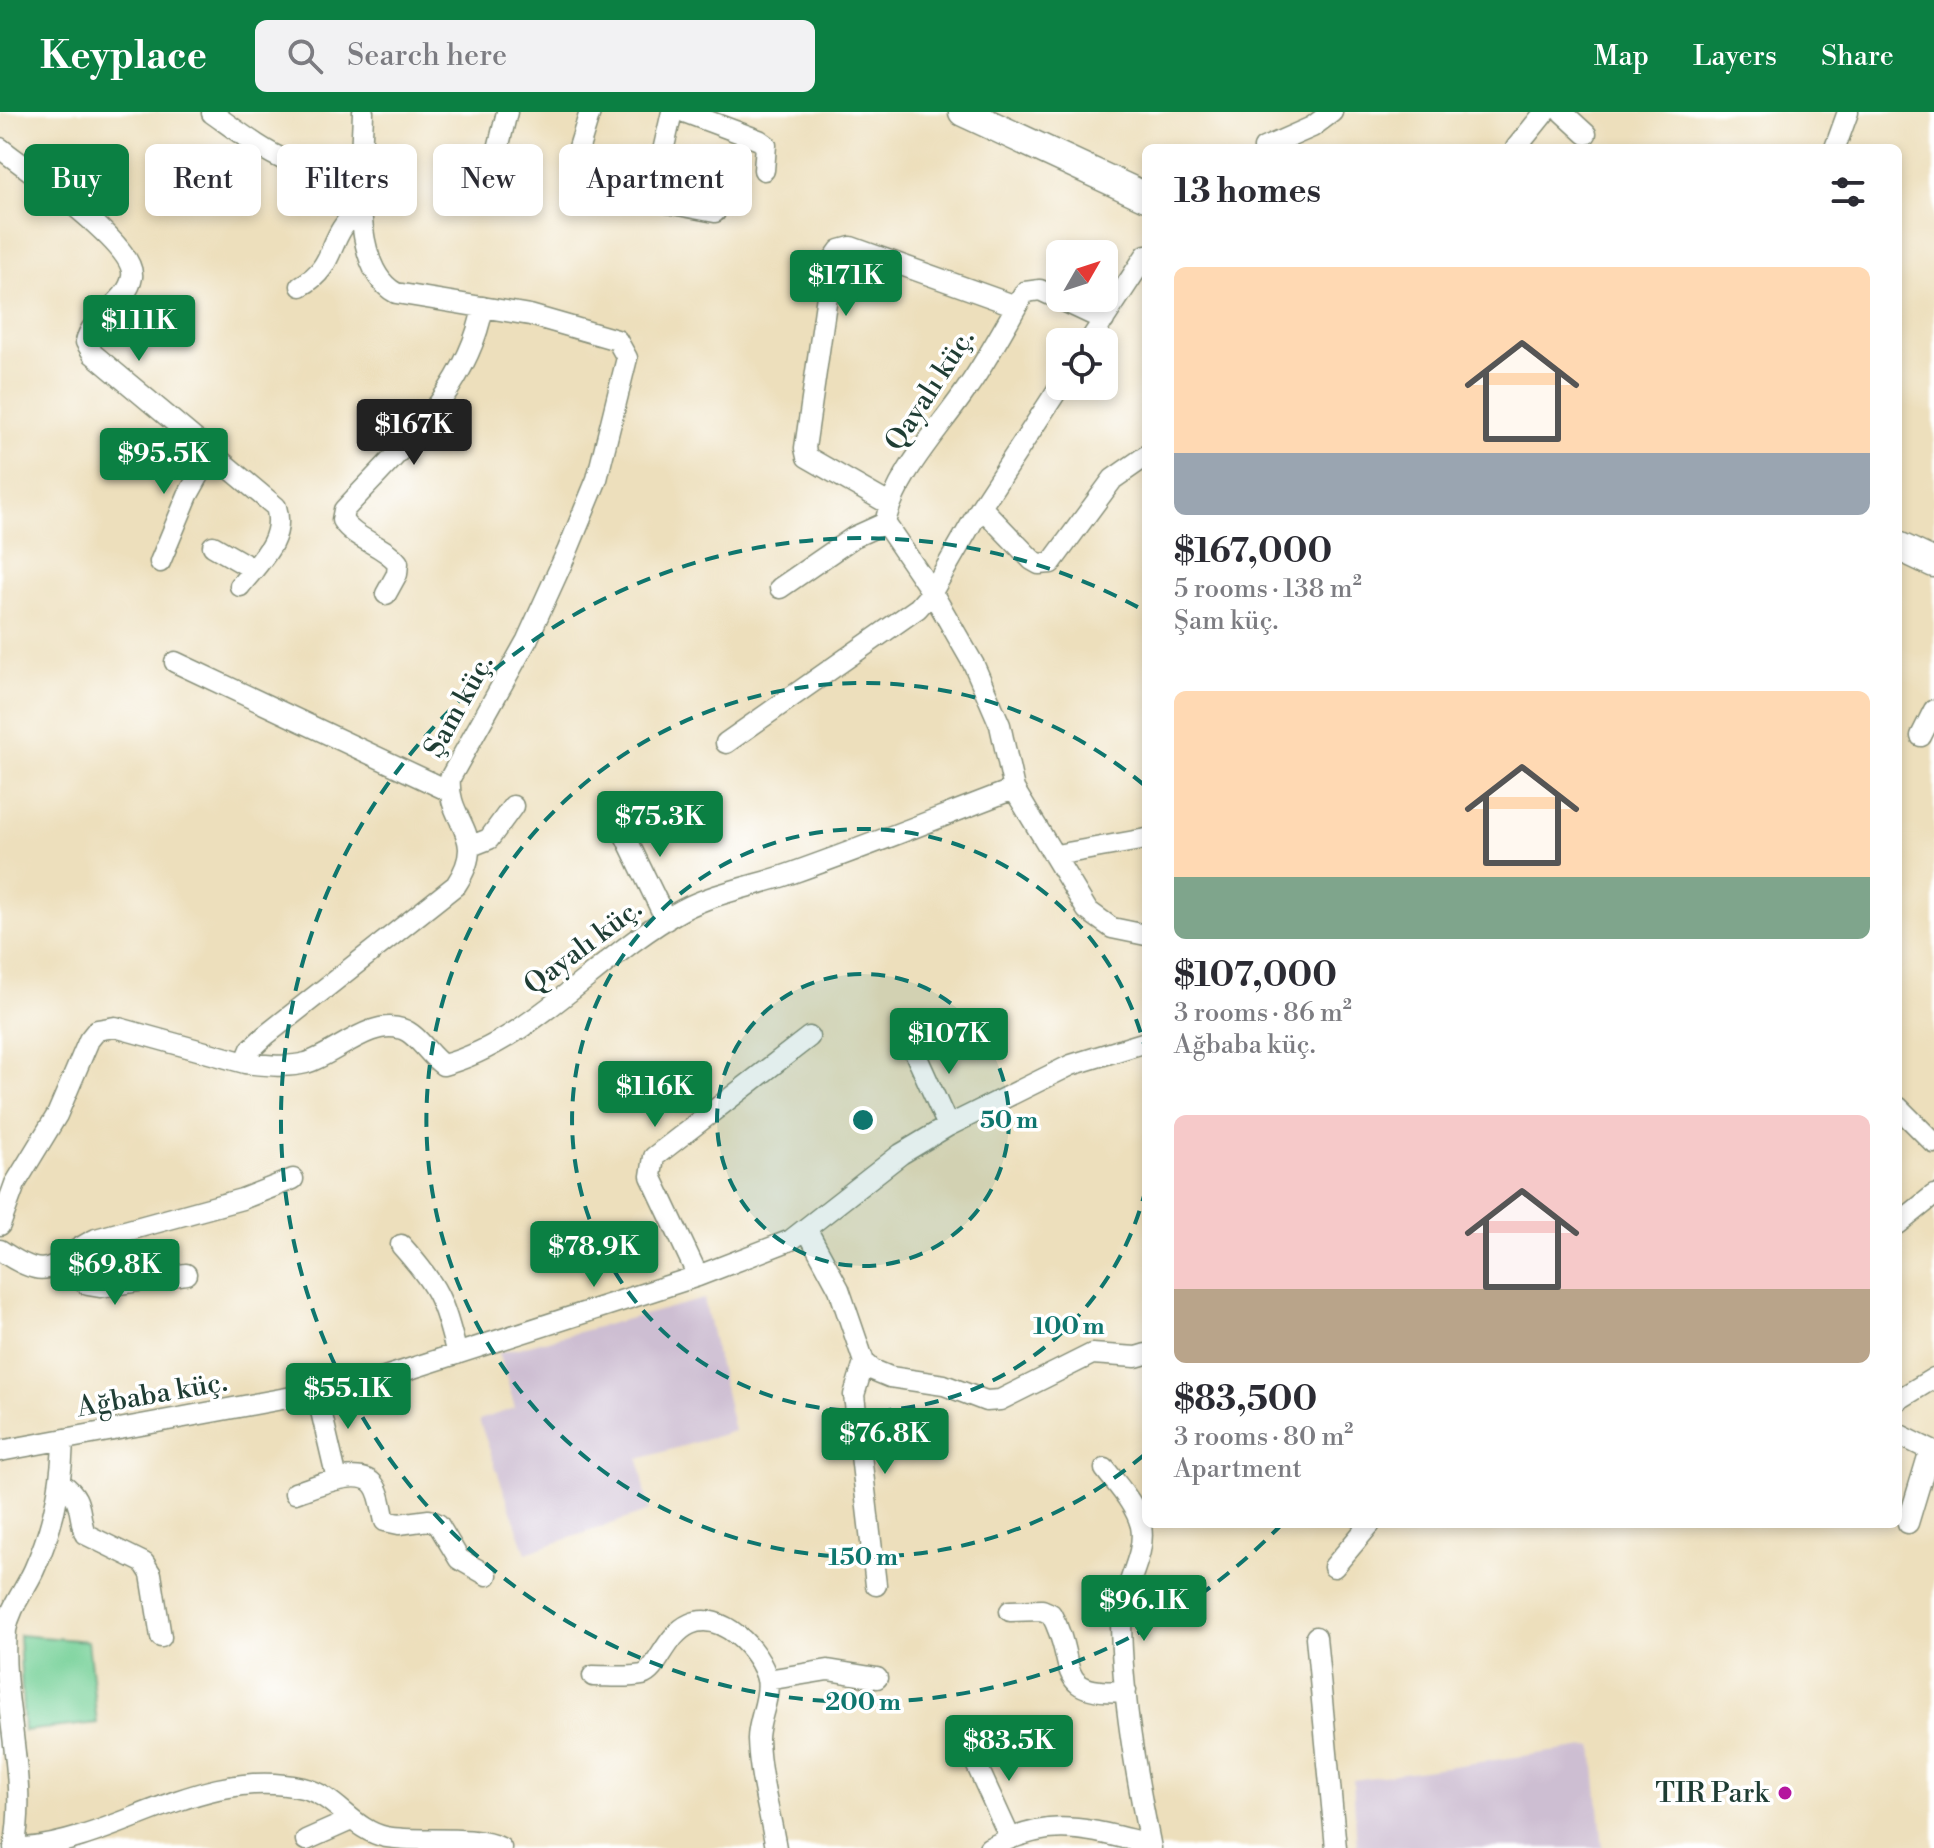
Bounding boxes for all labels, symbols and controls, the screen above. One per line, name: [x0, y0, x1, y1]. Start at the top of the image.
search box: [255, 20, 815, 92]
text: Keyplace: [40, 33, 207, 80]
icon: search: [283, 34, 327, 78]
text: Search here: [347, 37, 507, 75]
text: Map: [1594, 39, 1649, 74]
text: Layers: [1693, 39, 1777, 74]
text: Share: [1821, 39, 1894, 74]
chip: Buy: [24, 144, 129, 216]
chip: Rent: [145, 144, 261, 216]
chip: Filters: [277, 144, 417, 216]
chip: New: [433, 144, 543, 216]
chip: Apartment: [559, 144, 752, 216]
icon: filters: [1826, 170, 1870, 214]
text: 13 homes: [1174, 171, 1321, 213]
north arrow: [1046, 240, 1118, 312]
map controls: [1046, 240, 1118, 400]
pin: $171K: [790, 250, 902, 318]
text: $171K: [808, 260, 884, 292]
pin: $111K: [83, 295, 195, 363]
text: $111K: [101, 305, 177, 337]
icon: home: [1450, 319, 1594, 463]
street label: Qayalı küç.: [878, 322, 982, 458]
button: locate: [1046, 328, 1118, 400]
pin: $167K: [358, 399, 470, 467]
text: $167K: [375, 409, 453, 441]
pin: $95.5K: [99, 428, 229, 496]
text: $95.5K: [118, 438, 210, 470]
text: $167,000: [1174, 531, 1332, 573]
text: 5 rooms · 138 m²: [1174, 573, 1362, 605]
text: Şam küç.: [1174, 605, 1278, 637]
street label: Şam küç.: [416, 648, 502, 764]
icon: home: [1450, 743, 1594, 887]
pin: $75.3K: [595, 791, 725, 859]
text: $75.3K: [615, 801, 705, 833]
street label: Qayalı küç.: [517, 891, 649, 1003]
text: $107,000: [1174, 955, 1337, 997]
text: 3 rooms · 86 m²: [1174, 997, 1352, 1029]
pin: $107K: [893, 1008, 1005, 1076]
text: $107K: [908, 1018, 990, 1050]
text: Ağbaba küç.: [1174, 1029, 1316, 1061]
pin: $116K: [599, 1061, 711, 1129]
text: $116K: [616, 1071, 694, 1103]
centre of rings: [849, 1106, 877, 1134]
text: 50 m: [980, 1106, 1038, 1136]
icon: home: [1450, 1167, 1594, 1311]
pin: $78.9K: [529, 1221, 659, 1289]
text: $78.9K: [548, 1231, 640, 1263]
pin: $69.8K: [50, 1239, 180, 1307]
text: $69.8K: [69, 1249, 161, 1281]
text: 100 m: [1033, 1312, 1105, 1342]
pin: $55.1K: [283, 1363, 413, 1431]
street label: Ağbaba küç.: [73, 1365, 230, 1426]
text: $55.1K: [304, 1373, 392, 1405]
text: $83,500: [1174, 1379, 1317, 1421]
pin: $76.8K: [820, 1408, 950, 1476]
text: $76.8K: [840, 1418, 930, 1450]
text: 3 rooms · 80 m²: [1174, 1421, 1353, 1453]
text: Apartment: [1174, 1453, 1302, 1485]
text: 150 m: [828, 1543, 898, 1573]
pin: $96.1K: [1079, 1575, 1209, 1643]
text: $96.1K: [1099, 1585, 1189, 1617]
text: 200 m: [825, 1688, 901, 1718]
pin: $83.5K: [944, 1715, 1074, 1783]
text: $83.5K: [963, 1725, 1055, 1757]
place label: TIR Park: [1655, 1776, 1770, 1811]
marker: TIR Park: [1776, 1784, 1794, 1802]

